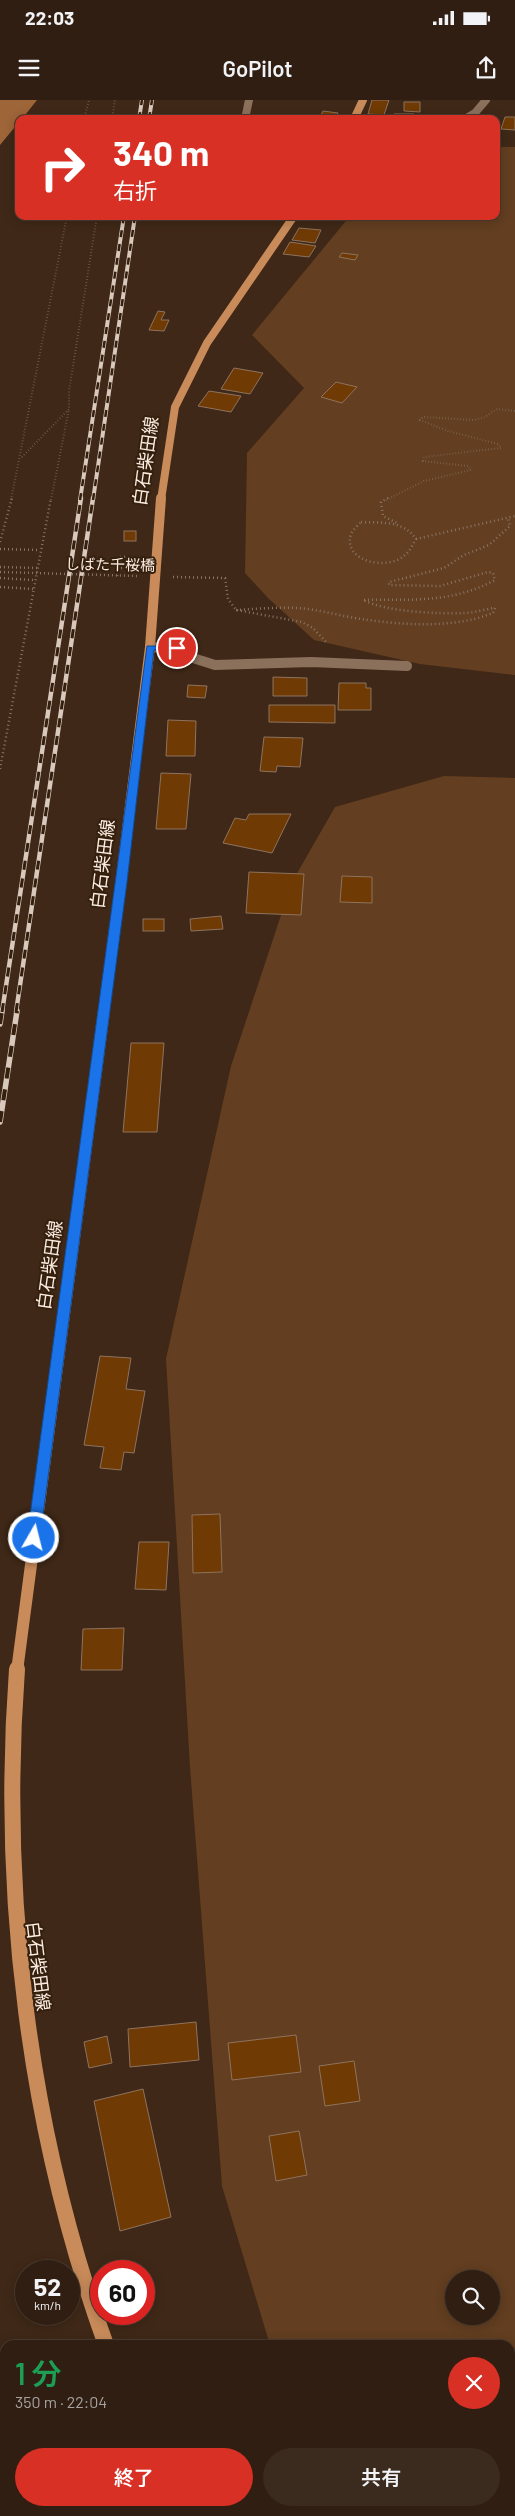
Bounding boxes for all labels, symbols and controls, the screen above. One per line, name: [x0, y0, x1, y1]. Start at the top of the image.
text: 22:03: [25, 6, 74, 29]
icon: menu: [15, 54, 43, 82]
icon: share: [472, 54, 500, 82]
text: GoPilot: [223, 55, 292, 81]
text: 340 m: [113, 131, 209, 173]
icon: right: [30, 135, 95, 200]
text: 右折: [113, 177, 157, 203]
street label: 白石柴田線: [128, 415, 162, 507]
street label: しばた千桜橋: [65, 554, 155, 574]
pin: [156, 627, 198, 669]
icon: arrive: [163, 634, 191, 662]
street label: 白石柴田線: [86, 818, 118, 910]
street label: 白石柴田線: [32, 1219, 66, 1311]
position arrow: [7, 1511, 59, 1563]
street label: 白石柴田線: [23, 1920, 55, 2012]
speed limit sign: 60: [90, 2260, 155, 2325]
map controls: [445, 2270, 500, 2325]
button: search: [445, 2270, 500, 2325]
text: 52: [34, 2271, 61, 2301]
text: km/h: [34, 2298, 61, 2312]
text: 1 分: [15, 2355, 62, 2391]
button: close: [448, 2357, 500, 2409]
text: 350 m · 22:04: [15, 2392, 107, 2411]
button: 終了: [15, 2448, 253, 2506]
button: 共有: [263, 2448, 500, 2506]

